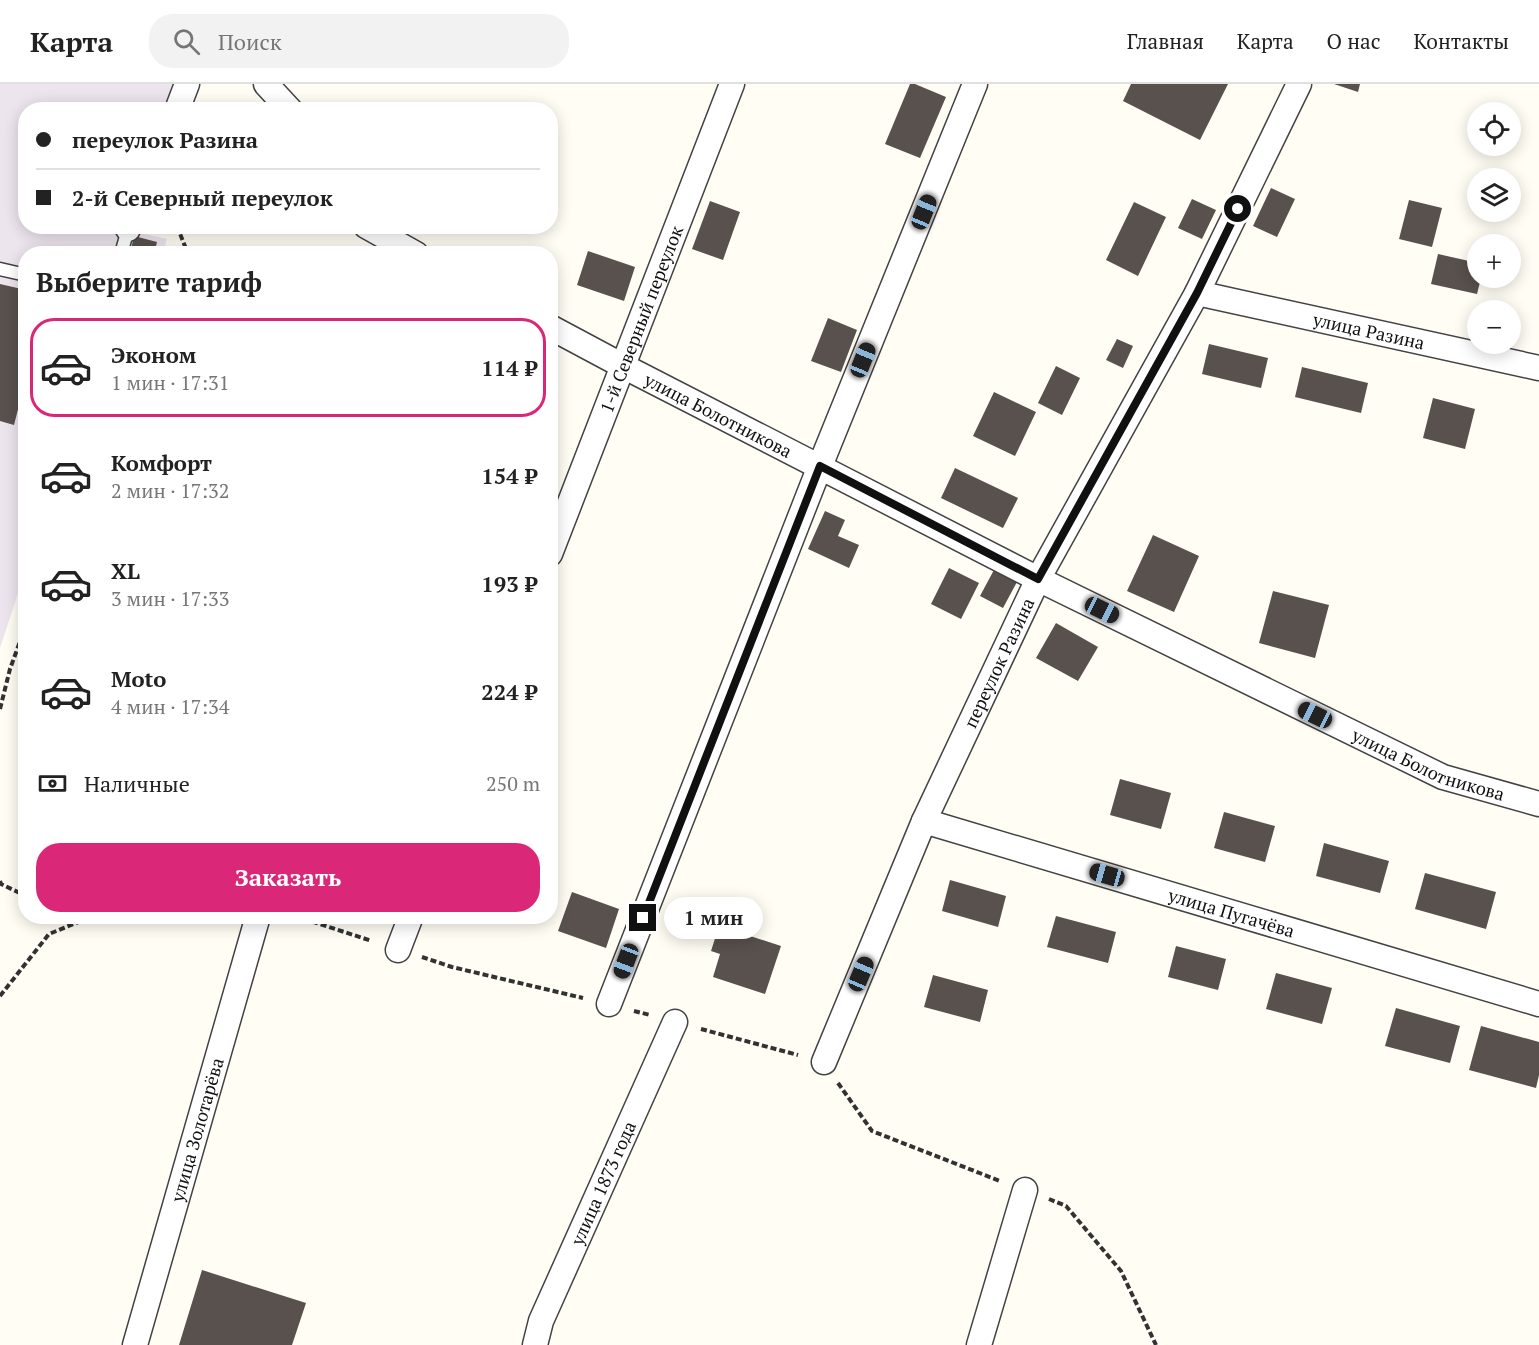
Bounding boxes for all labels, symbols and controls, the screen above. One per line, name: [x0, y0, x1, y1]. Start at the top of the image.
search box: [149, 14, 569, 68]
text: Карта: [30, 23, 113, 60]
icon: search: [170, 25, 203, 58]
text: Поиск: [218, 27, 282, 56]
text: Главная: [1127, 27, 1204, 55]
text: Карта: [1237, 27, 1294, 55]
text: О нас: [1327, 27, 1380, 55]
text: Контакты: [1413, 27, 1509, 55]
map controls: [1467, 102, 1521, 354]
button: locate: [1467, 102, 1521, 156]
text: переулок Разина: [72, 125, 258, 154]
button: layers: [1467, 168, 1521, 222]
text: 2-й Северный переулок: [72, 183, 333, 212]
car: [909, 192, 939, 232]
route start: [1224, 195, 1251, 222]
street label: 1-й Северный переулок: [594, 222, 688, 416]
button: +: [1467, 234, 1521, 288]
text: Выберите тариф: [36, 264, 262, 300]
button: −: [1467, 300, 1521, 354]
street label: улица Разина: [1310, 307, 1427, 355]
text: Эконом: [111, 340, 196, 369]
car: [848, 340, 878, 380]
icon: car: [39, 341, 93, 395]
text: 114 ₽: [481, 353, 537, 382]
street label: улица Болотникова: [640, 367, 796, 463]
text: 1 мин · 17:31: [111, 369, 229, 396]
text: Комфорт: [111, 448, 212, 477]
icon: car: [39, 449, 93, 503]
text: 154 ₽: [481, 461, 537, 490]
text: 2 мин · 17:32: [111, 477, 229, 504]
text: XL: [111, 556, 140, 585]
icon: car: [39, 557, 93, 611]
text: 193 ₽: [481, 569, 537, 598]
text: 3 мин · 17:33: [111, 585, 229, 612]
street label: переулок Разина: [958, 594, 1040, 732]
car: [1082, 594, 1122, 626]
text: Moto: [111, 664, 166, 693]
icon: car: [39, 665, 93, 719]
text: 224 ₽: [481, 677, 537, 706]
text: 4 мин · 17:34: [111, 693, 229, 720]
car: [1295, 699, 1335, 731]
street label: улица Болотникова: [1347, 722, 1507, 806]
icon: cash: [36, 767, 69, 800]
text: Наличные: [84, 769, 190, 798]
text: 250 m: [486, 770, 540, 797]
button: Заказать: [36, 843, 540, 912]
car: [1087, 861, 1127, 889]
street label: улица Пугачёва: [1165, 882, 1298, 943]
callout: 1 мин: [664, 897, 763, 939]
route end: [629, 904, 656, 931]
text: 1 мин: [684, 904, 743, 931]
car: [611, 941, 641, 981]
car: [846, 954, 876, 994]
street label: улица Золотарёва: [164, 1055, 229, 1206]
street label: улица 1873 года: [564, 1117, 641, 1250]

